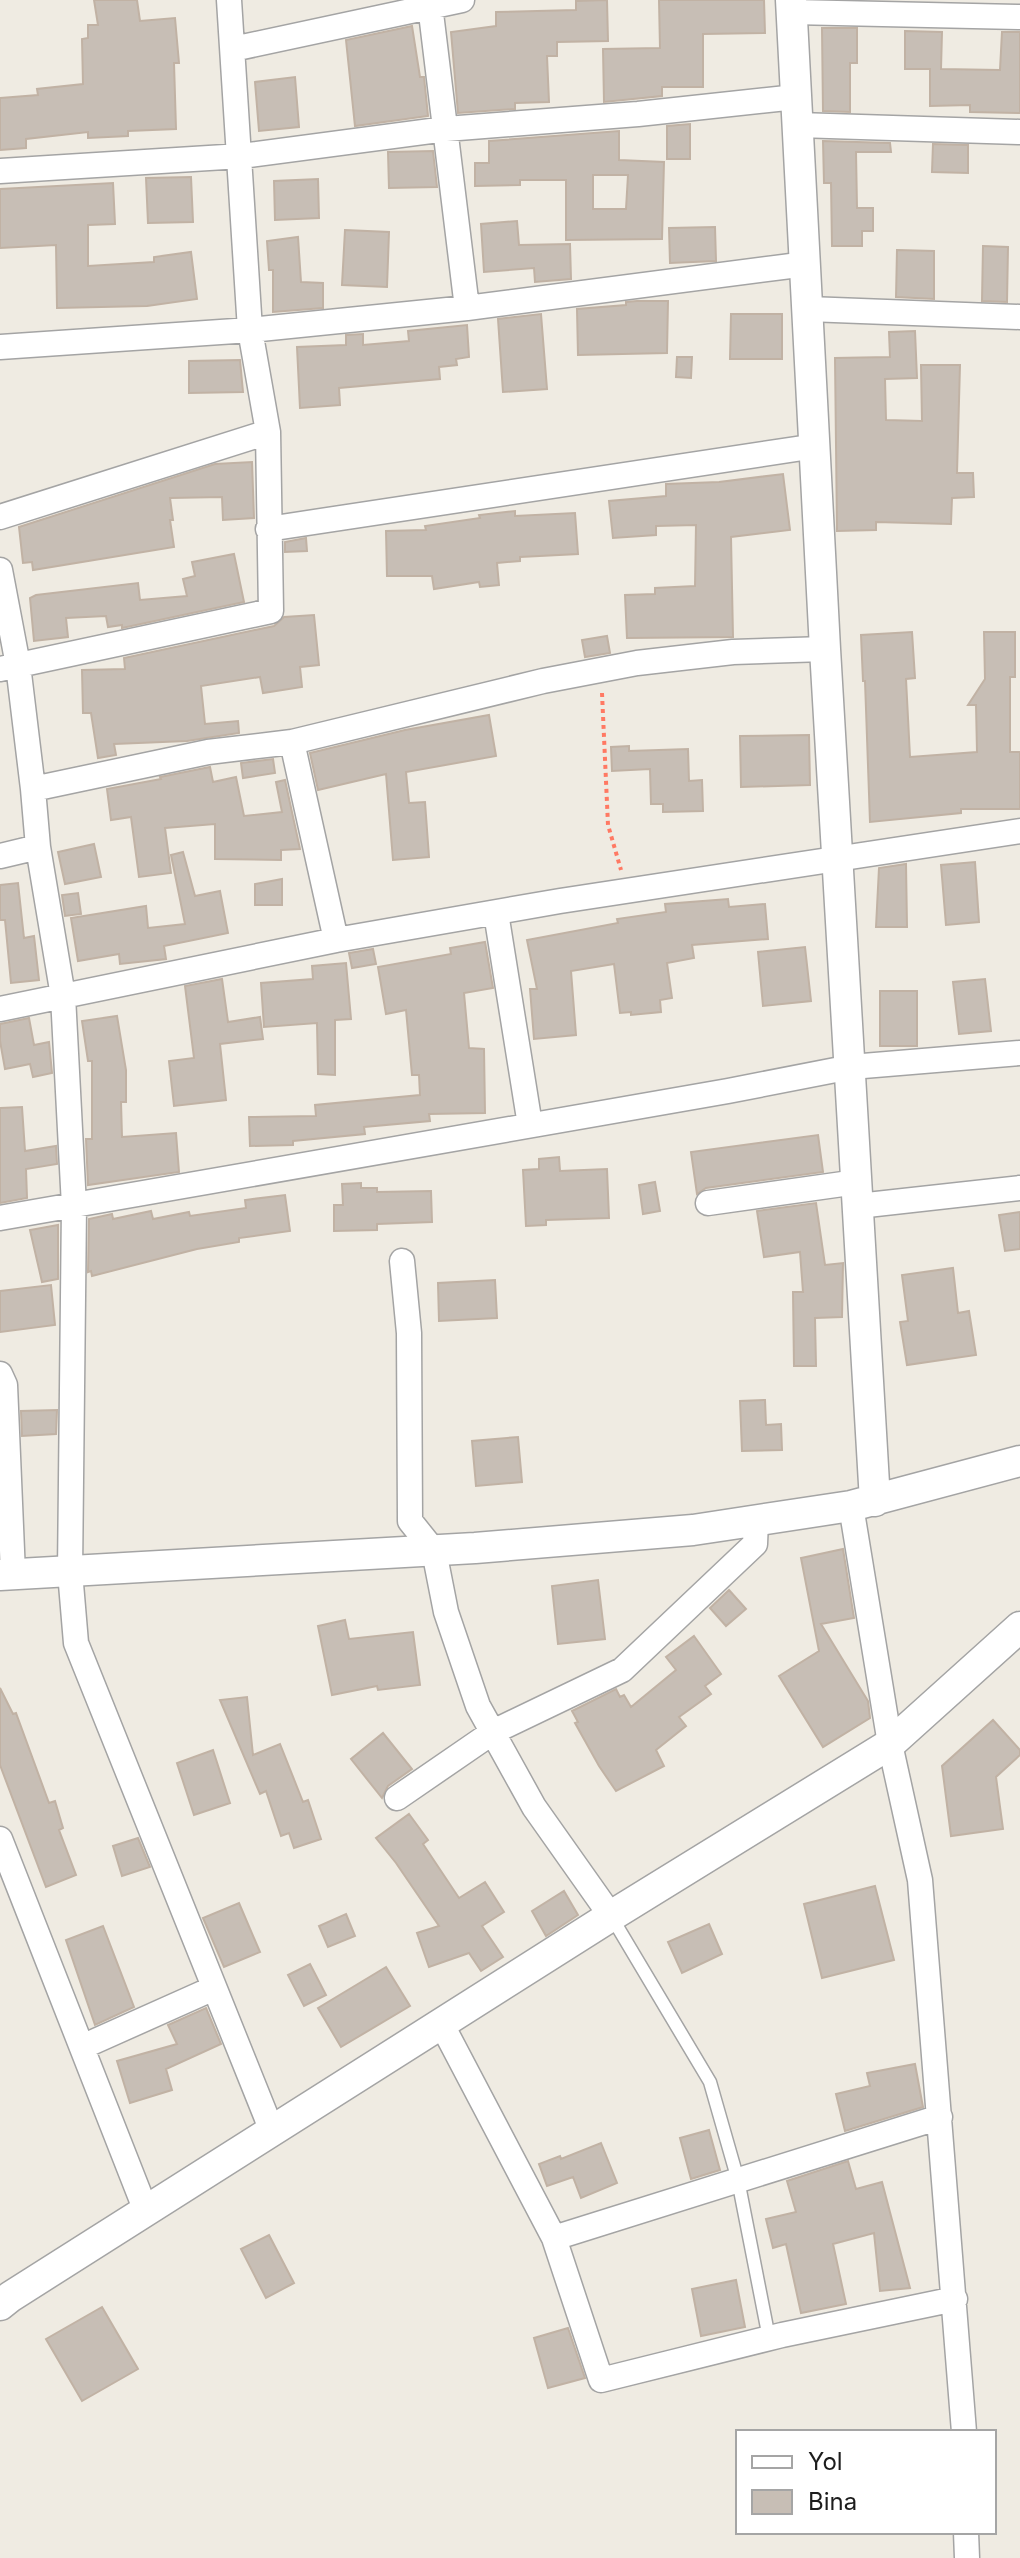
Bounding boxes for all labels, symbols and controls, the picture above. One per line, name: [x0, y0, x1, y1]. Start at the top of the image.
legend: [736, 2430, 996, 2534]
text: Yol: [808, 2447, 843, 2476]
text: Bina: [808, 2487, 857, 2516]

